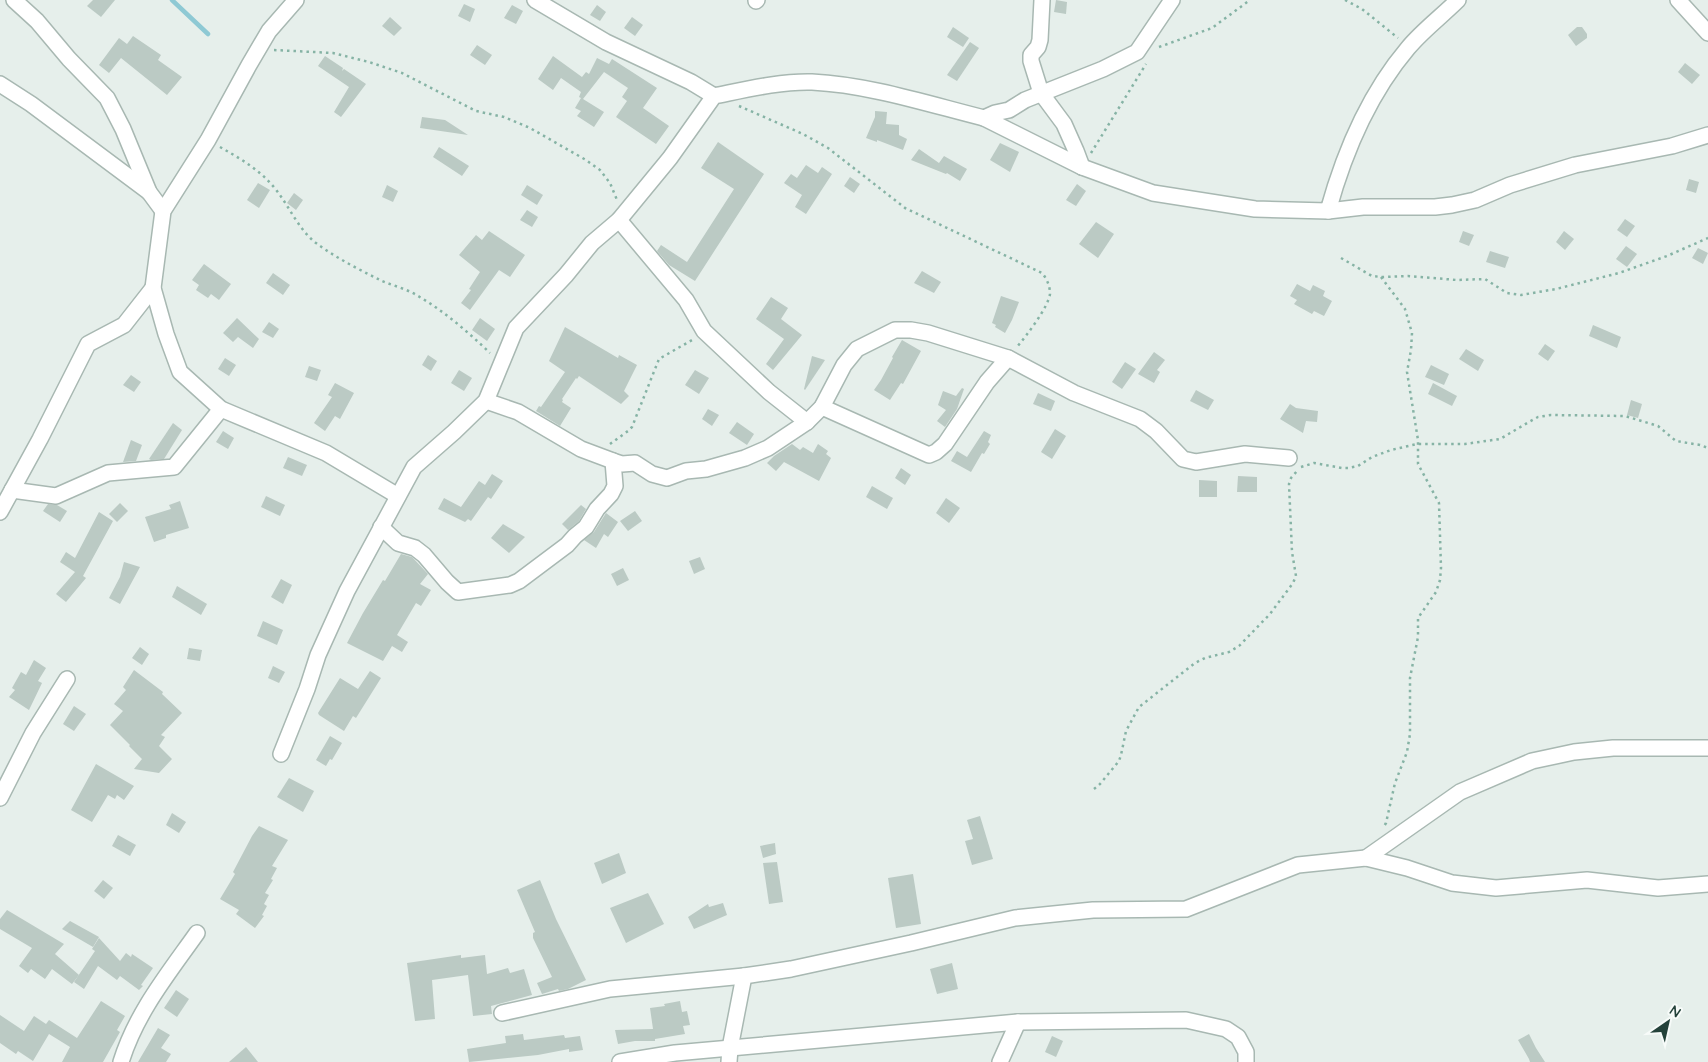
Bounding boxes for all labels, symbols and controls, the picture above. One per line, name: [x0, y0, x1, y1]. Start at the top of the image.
north arrow: [1643, 997, 1693, 1047]
text: N: [1666, 1001, 1685, 1022]

